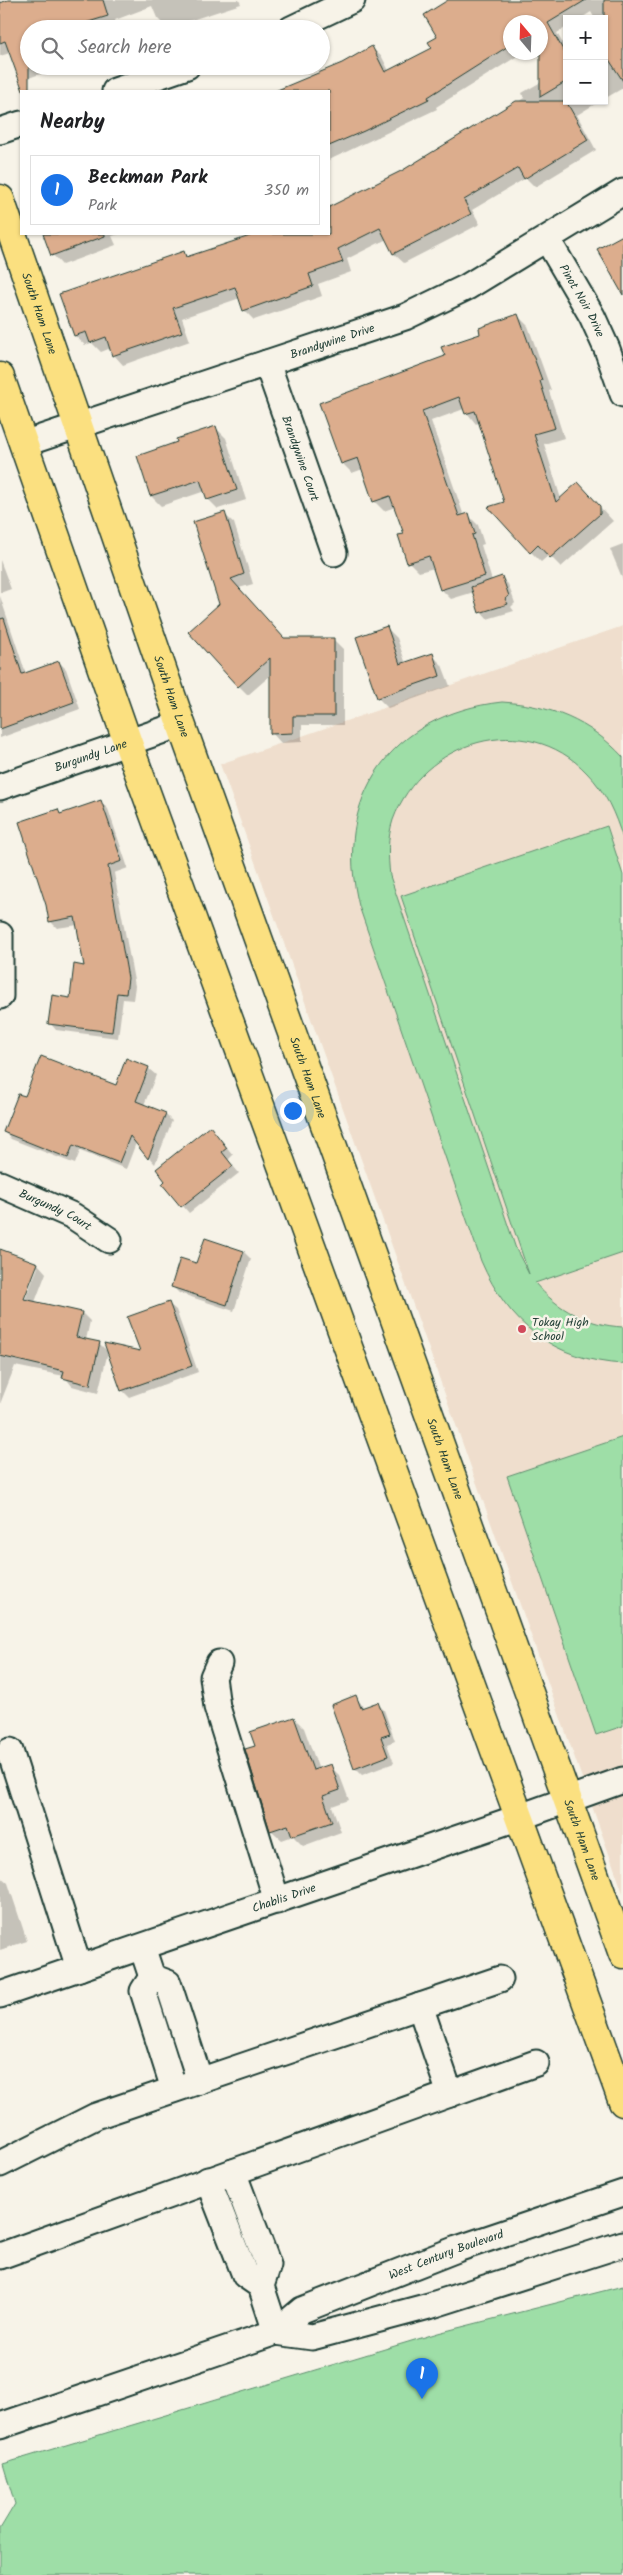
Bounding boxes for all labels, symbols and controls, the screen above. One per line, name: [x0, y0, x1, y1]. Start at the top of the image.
north arrow: [503, 15, 548, 60]
map controls: [563, 15, 608, 105]
button: +: [563, 15, 608, 60]
search box: [20, 20, 330, 75]
text: Search here: [78, 33, 172, 63]
icon: search: [38, 34, 66, 62]
button: −: [563, 60, 608, 105]
text: Nearby: [40, 106, 105, 139]
text: Beckman Park: [88, 163, 207, 193]
text: 1: [55, 178, 59, 203]
text: 350 m: [264, 178, 309, 203]
text: Park: [88, 193, 117, 218]
street label: Pinot Noir Drive: [554, 261, 610, 341]
street label: South Ham Lane: [16, 270, 62, 358]
street label: Brandywine Drive: [288, 319, 378, 365]
street label: Brandywine Court: [276, 413, 324, 504]
street label: South Ham Lane: [148, 653, 194, 741]
street label: Burgundy Lane: [52, 734, 130, 777]
street label: South Ham Lane: [284, 1034, 331, 1122]
your location: [280, 1098, 306, 1124]
street label: Burgundy Court: [16, 1184, 96, 1236]
place label: Tokay High School: [532, 1313, 589, 1346]
marker: Tokay High School: [516, 1323, 528, 1335]
street label: South Ham Lane: [421, 1415, 468, 1503]
street label: South Ham Lane: [558, 1797, 605, 1884]
street label: Chablis Drive: [249, 1878, 319, 1918]
street label: West Century Boulevard: [386, 2225, 507, 2285]
pin: 1: [406, 2358, 438, 2399]

